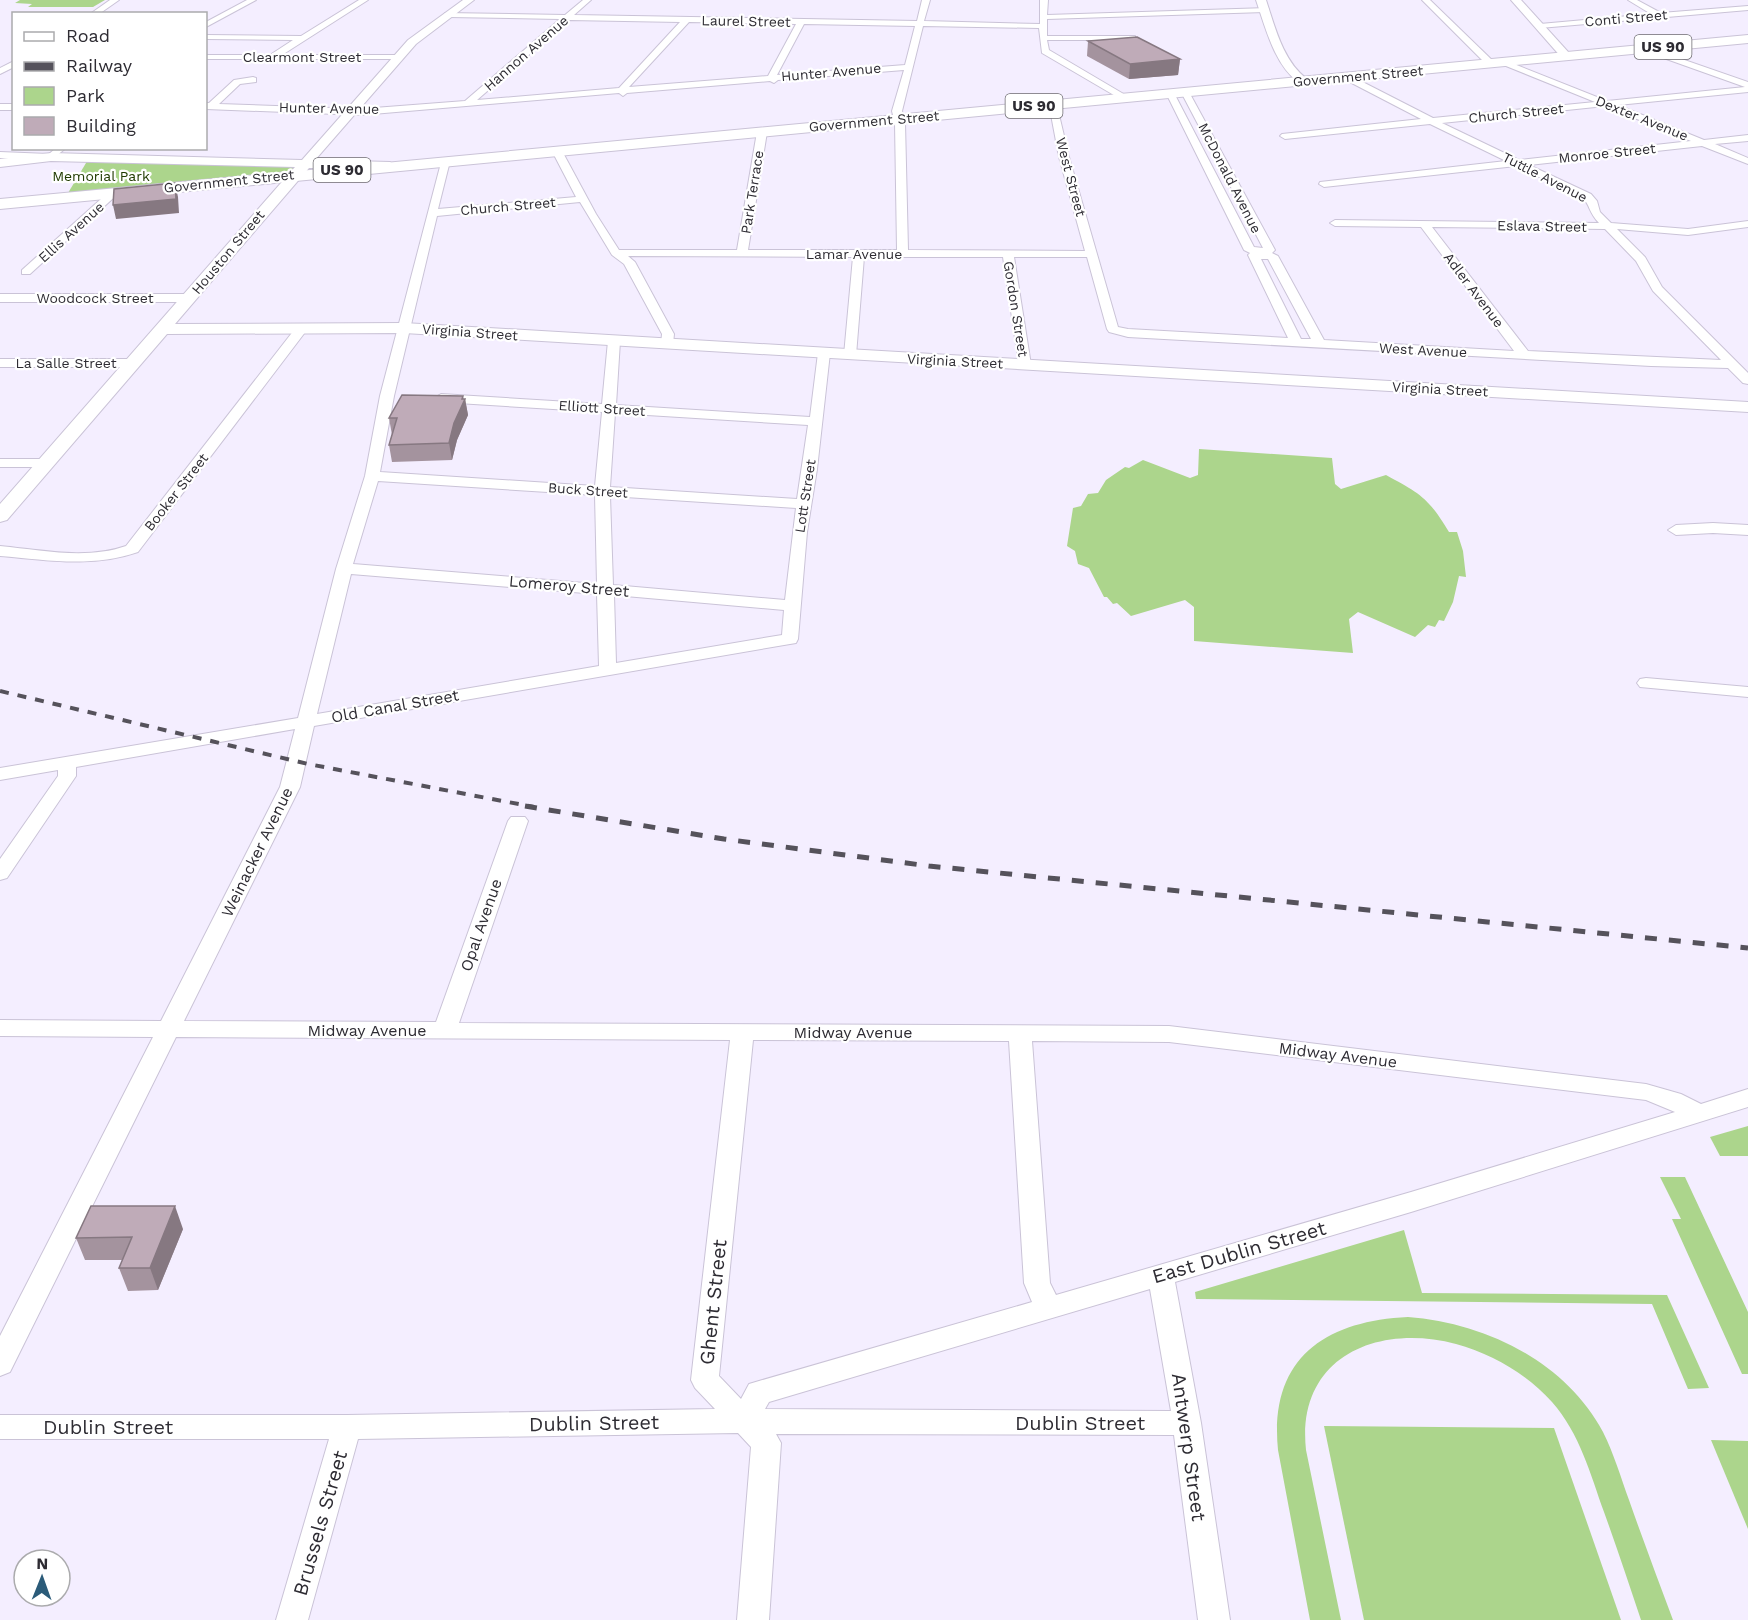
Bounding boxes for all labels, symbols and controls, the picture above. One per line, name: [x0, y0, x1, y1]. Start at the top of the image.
street label: Conti Street: [1584, 6, 1668, 30]
legend: [12, 12, 207, 150]
street label: Hannon Avenue: [481, 12, 571, 94]
street label: Laurel Street: [701, 12, 791, 30]
text: Road: [66, 25, 110, 46]
road number: US 90: [1634, 35, 1692, 59]
street label: Clearmont Street: [243, 49, 361, 65]
text: Railway: [66, 55, 133, 76]
street label: Hunter Avenue: [780, 60, 882, 84]
street label: Government Street: [1292, 62, 1424, 90]
text: Park: [66, 85, 105, 106]
street label: Dexter Avenue: [1593, 92, 1691, 144]
road number: US 90: [1006, 94, 1062, 118]
street label: Hunter Avenue: [279, 99, 379, 117]
street label: Church Street: [1468, 100, 1565, 126]
street label: Government Street: [808, 107, 940, 135]
text: Building: [66, 115, 136, 136]
street label: McDonald Avenue: [1195, 120, 1265, 236]
street label: West Street: [1053, 136, 1089, 218]
street label: Monroe Street: [1558, 140, 1657, 166]
street label: Park Terrace: [738, 149, 766, 235]
street label: Tuttle Avenue: [1500, 149, 1590, 205]
road number: US 90: [314, 158, 370, 182]
street label: Government Street: [163, 166, 295, 196]
park label: Memorial Park: [52, 168, 150, 184]
street label: Church Street: [460, 194, 557, 218]
street label: Ellis Avenue: [35, 199, 107, 265]
street label: Houston Street: [188, 207, 268, 297]
street label: Eslava Street: [1497, 217, 1587, 235]
street label: Lamar Avenue: [806, 246, 902, 262]
street label: Adler Avenue: [1441, 249, 1507, 331]
street label: Gordon Street: [1001, 260, 1031, 358]
street label: Woodcock Street: [36, 290, 154, 306]
street label: Virginia Street: [421, 321, 519, 343]
street label: West Avenue: [1379, 340, 1467, 360]
street label: Virginia Street: [907, 350, 1004, 372]
street label: La Salle Street: [15, 355, 117, 371]
street label: Virginia Street: [1392, 378, 1489, 400]
street label: Elliott Street: [558, 397, 646, 419]
street label: Booker Street: [141, 450, 211, 534]
street label: Lott Street: [791, 458, 819, 534]
street label: Buck Street: [547, 479, 629, 501]
street label: Lomeroy Street: [508, 571, 630, 601]
street label: Old Canal Street: [330, 685, 461, 727]
street label: Weinacker Avenue: [217, 784, 297, 920]
street label: Opal Avenue: [456, 876, 506, 974]
street label: Midway Avenue: [307, 1021, 427, 1040]
street label: Midway Avenue: [793, 1023, 913, 1042]
street label: Midway Avenue: [1278, 1038, 1398, 1072]
street label: East Dublin Street: [1149, 1215, 1329, 1288]
street label: Ghent Street: [694, 1237, 732, 1366]
street label: Antwerp Street: [1167, 1371, 1211, 1523]
street label: Dublin Street: [529, 1410, 660, 1436]
street label: Dublin Street: [1015, 1411, 1146, 1435]
street label: Dublin Street: [43, 1415, 174, 1439]
street label: Brussels Street: [288, 1447, 352, 1598]
north arrow: [12, 1548, 72, 1608]
text: N: [36, 1554, 48, 1573]

